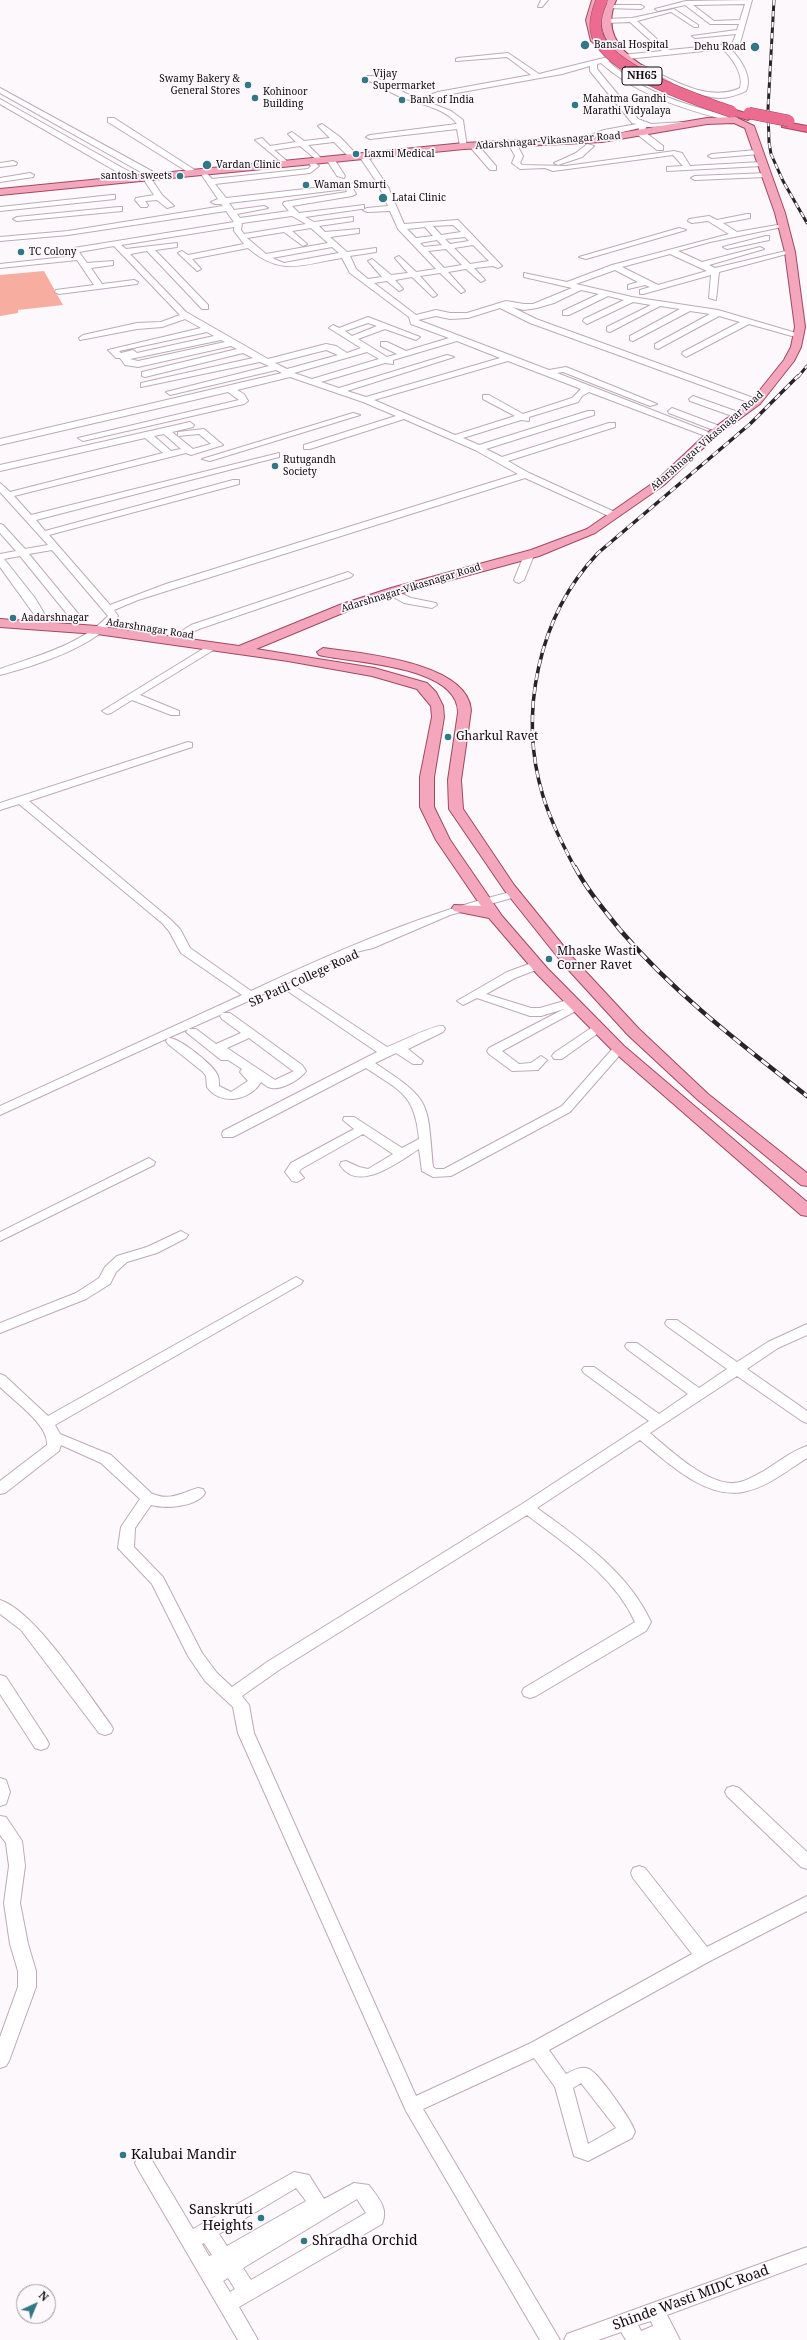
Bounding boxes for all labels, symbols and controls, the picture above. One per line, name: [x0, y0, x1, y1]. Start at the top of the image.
marker: Bansal Hospital: [579, 39, 591, 51]
place label: Bansal Hospital: [594, 39, 668, 51]
place label: Dehu Road: [694, 41, 746, 53]
marker: Dehu Road: [749, 41, 761, 53]
road number: NH65: [622, 67, 662, 85]
place label: Vijay Supermarket: [373, 68, 435, 92]
place label: Swamy Bakery & General Stores: [159, 73, 240, 96]
marker: Vijay Supermarket: [360, 75, 370, 85]
marker: Swamy Bakery & General Stores: [243, 80, 253, 90]
place label: Kohinoor Building: [263, 86, 308, 110]
marker: Kohinoor Building: [250, 93, 260, 103]
place label: Mahatma Gandhi Marathi Vidyalaya: [583, 93, 671, 116]
place label: Bank of India: [410, 94, 474, 106]
marker: Bank of India: [397, 95, 407, 105]
marker: Mahatma Gandhi Marathi Vidyalaya: [570, 100, 580, 110]
street label: Adarshnagar-Vikasnagar Road: [475, 130, 621, 152]
place label: Laxmi Medical: [364, 148, 435, 160]
marker: Laxmi Medical: [351, 149, 361, 159]
marker: Vardan Clinic: [201, 159, 213, 171]
place label: Vardan Clinic: [216, 159, 280, 171]
place label: santosh sweets: [101, 170, 172, 182]
marker: santosh sweets: [175, 171, 185, 181]
place label: Waman Smurti: [314, 179, 386, 191]
marker: Waman Smurti: [301, 180, 311, 190]
marker: Latai Clinic: [377, 192, 389, 204]
place label: Latai Clinic: [392, 192, 446, 204]
place label: TC Colony: [29, 246, 76, 258]
marker: TC Colony: [16, 247, 26, 257]
street label: Adarshnagar-Vikasnagar Road: [648, 389, 766, 493]
place label: Rutugandh Society: [283, 454, 336, 478]
marker: Rutugandh Society: [270, 461, 280, 471]
street label: Adarshnagar-Vikasnagar Road: [340, 561, 482, 615]
place label: Aadarshnagar: [21, 612, 89, 624]
marker: Aadarshnagar: [8, 613, 18, 623]
street label: Adarshnagar Road: [105, 616, 195, 642]
place label: Gharkul Ravet: [456, 730, 538, 744]
marker: Gharkul Ravet: [443, 732, 453, 742]
place label: Mhaske Wasti Corner Ravet: [557, 945, 636, 973]
street label: SB Patil College Road: [247, 947, 361, 1011]
marker: Mhaske Wasti Corner Ravet: [544, 954, 554, 964]
place label: Kalubai Mandir: [131, 2147, 236, 2163]
marker: Kalubai Mandir: [118, 2150, 128, 2160]
place label: Sanskruti Heights: [189, 2202, 253, 2234]
marker: Sanskruti Heights: [256, 2213, 266, 2223]
place label: Shradha Orchid: [312, 2233, 418, 2249]
marker: Shradha Orchid: [299, 2236, 309, 2246]
street label: Shinde Wasti MIDC Road: [611, 2262, 771, 2334]
north arrow: [16, 2284, 56, 2324]
text: N: [36, 2287, 52, 2304]

